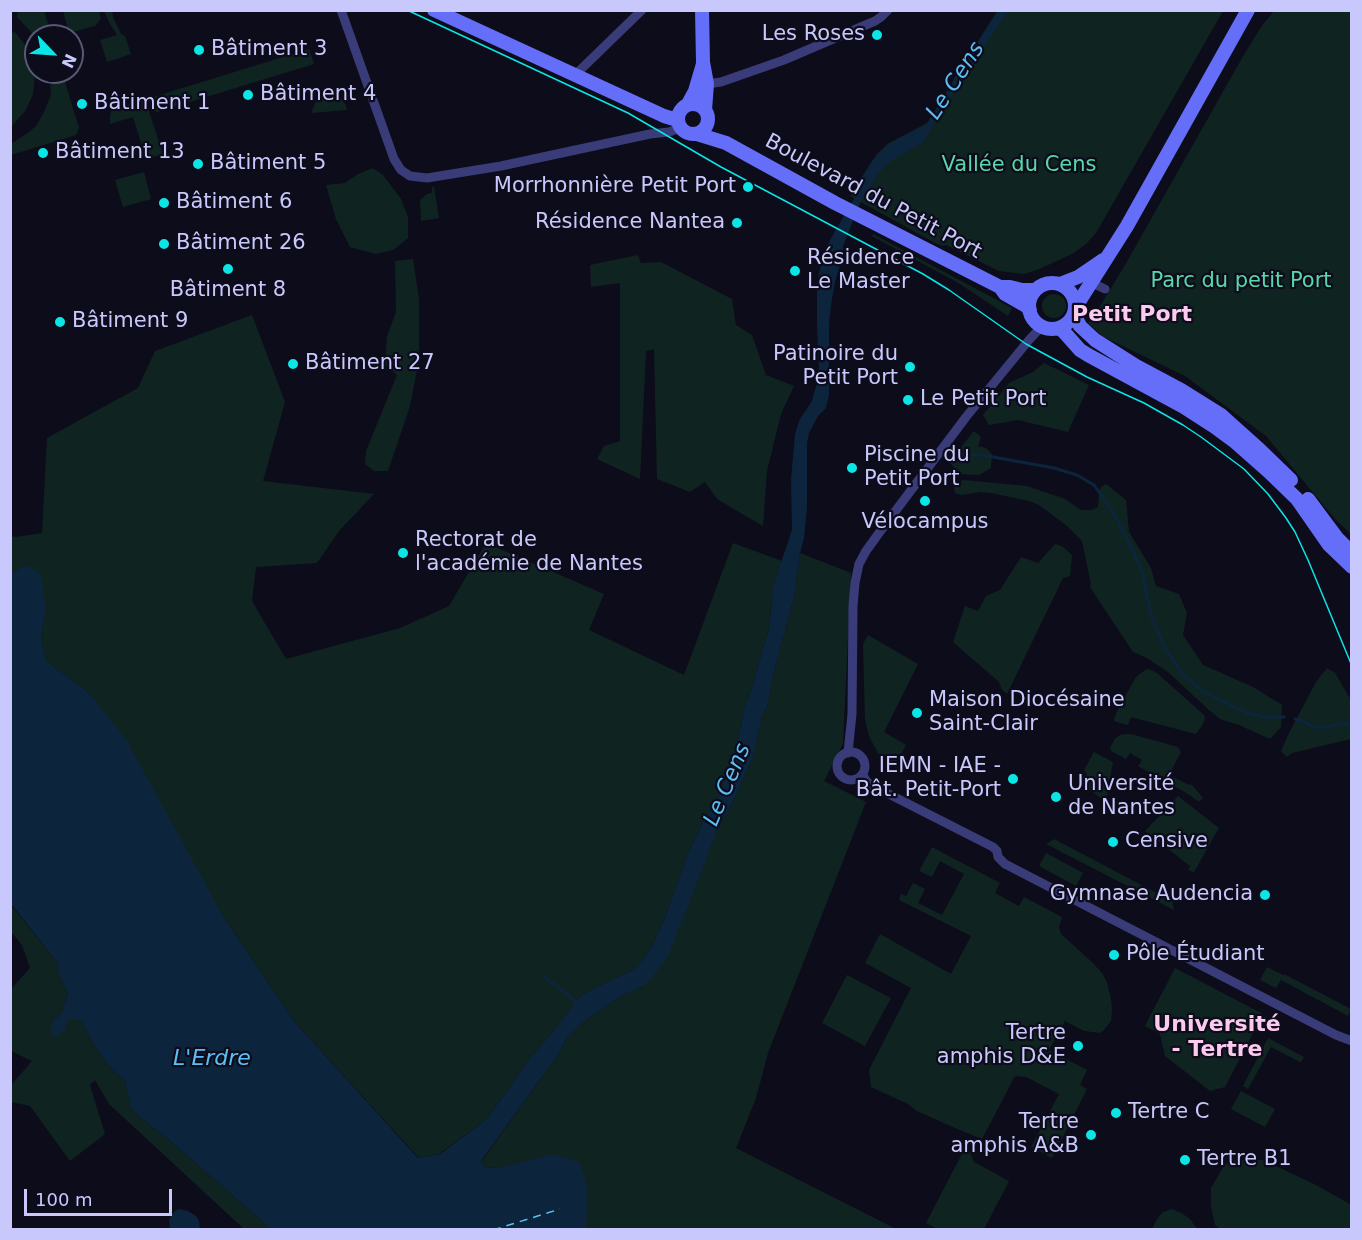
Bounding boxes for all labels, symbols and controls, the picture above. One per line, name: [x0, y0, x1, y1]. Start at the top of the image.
place label: Les Roses: [762, 22, 865, 48]
north arrow: [24, 24, 84, 84]
marker: Les Roses: [870, 28, 884, 42]
place label: Bâtiment 3: [211, 37, 327, 63]
water label: Le Cens: [921, 37, 991, 125]
marker: Bâtiment 3: [192, 43, 206, 57]
text: N: [58, 51, 80, 71]
place label: Bâtiment 4: [260, 82, 376, 108]
marker: Bâtiment 4: [241, 88, 255, 102]
place label: Bâtiment 1: [94, 91, 210, 117]
marker: Bâtiment 1: [75, 97, 89, 111]
street label: Boulevard du Petit Port: [760, 129, 986, 265]
place label: Bâtiment 13: [55, 140, 185, 166]
marker: Bâtiment 13: [36, 146, 50, 160]
place label: Bâtiment 5: [210, 151, 326, 177]
park label: Vallée du Cens: [942, 153, 1096, 179]
marker: Bâtiment 5: [191, 157, 205, 171]
place label: Morrhonnière Petit Port: [494, 174, 736, 200]
marker: Morrhonnière Petit Port: [741, 180, 755, 194]
place label: Bâtiment 6: [176, 190, 292, 216]
marker: Bâtiment 6: [157, 196, 171, 210]
place label: Résidence Nantea: [535, 210, 725, 236]
marker: Résidence Nantea: [730, 216, 744, 230]
place label: Bâtiment 26: [176, 231, 306, 257]
marker: Bâtiment 26: [157, 237, 171, 251]
place label: Résidence Le Master: [807, 246, 914, 296]
marker: Bâtiment 8: [221, 262, 235, 276]
marker: Résidence Le Master: [788, 264, 802, 278]
park label: Parc du petit Port: [1150, 269, 1332, 295]
place label: Bâtiment 8: [170, 278, 286, 304]
district label: Petit Port: [1072, 302, 1192, 328]
place label: Bâtiment 9: [72, 309, 188, 335]
marker: Bâtiment 9: [53, 315, 67, 329]
place label: Patinoire du Petit Port: [773, 342, 898, 392]
place label: Bâtiment 27: [305, 351, 435, 377]
marker: Bâtiment 27: [286, 357, 300, 371]
marker: Patinoire du Petit Port: [903, 360, 917, 374]
place label: Le Petit Port: [920, 387, 1046, 413]
marker: Le Petit Port: [901, 393, 915, 407]
place label: Piscine du Petit Port: [864, 443, 970, 493]
marker: Piscine du Petit Port: [845, 461, 859, 475]
marker: Vélocampus: [918, 494, 932, 508]
place label: Vélocampus: [862, 510, 988, 536]
place label: Rectorat de l'académie de Nantes: [415, 528, 643, 578]
marker: Rectorat de l'académie de Nantes: [396, 546, 410, 560]
place label: Maison Diocésaine Saint-Clair: [929, 688, 1125, 738]
marker: Maison Diocésaine Saint-Clair: [910, 706, 924, 720]
water label: Le Cens: [699, 740, 757, 830]
place label: IEMN - IAE - Bât. Petit-Port: [856, 754, 1001, 804]
marker: IEMN - IAE - Bât. Petit-Port: [1006, 772, 1020, 786]
place label: Université de Nantes: [1068, 772, 1175, 822]
marker: Université de Nantes: [1049, 790, 1063, 804]
place label: Censive: [1125, 829, 1208, 855]
marker: Censive: [1106, 835, 1120, 849]
place label: Gymnase Audencia: [1050, 882, 1253, 908]
marker: Gymnase Audencia: [1258, 888, 1272, 902]
place label: Pôle Étudiant: [1126, 942, 1265, 968]
marker: Pôle Étudiant: [1107, 948, 1121, 962]
district label: Université - Tertre: [1153, 1012, 1281, 1064]
place label: Tertre amphis D&E: [937, 1021, 1066, 1071]
marker: Tertre amphis D&E: [1071, 1039, 1085, 1053]
water label: L'Erdre: [173, 1046, 251, 1072]
place label: Tertre C: [1128, 1100, 1209, 1126]
marker: Tertre C: [1109, 1106, 1123, 1120]
place label: Tertre amphis A&B: [950, 1110, 1079, 1160]
marker: Tertre amphis A&B: [1084, 1128, 1098, 1142]
place label: Tertre B1: [1197, 1147, 1292, 1173]
marker: Tertre B1: [1178, 1153, 1192, 1167]
scale bar: [27, 1177, 176, 1215]
text: 100 m: [35, 1189, 93, 1210]

